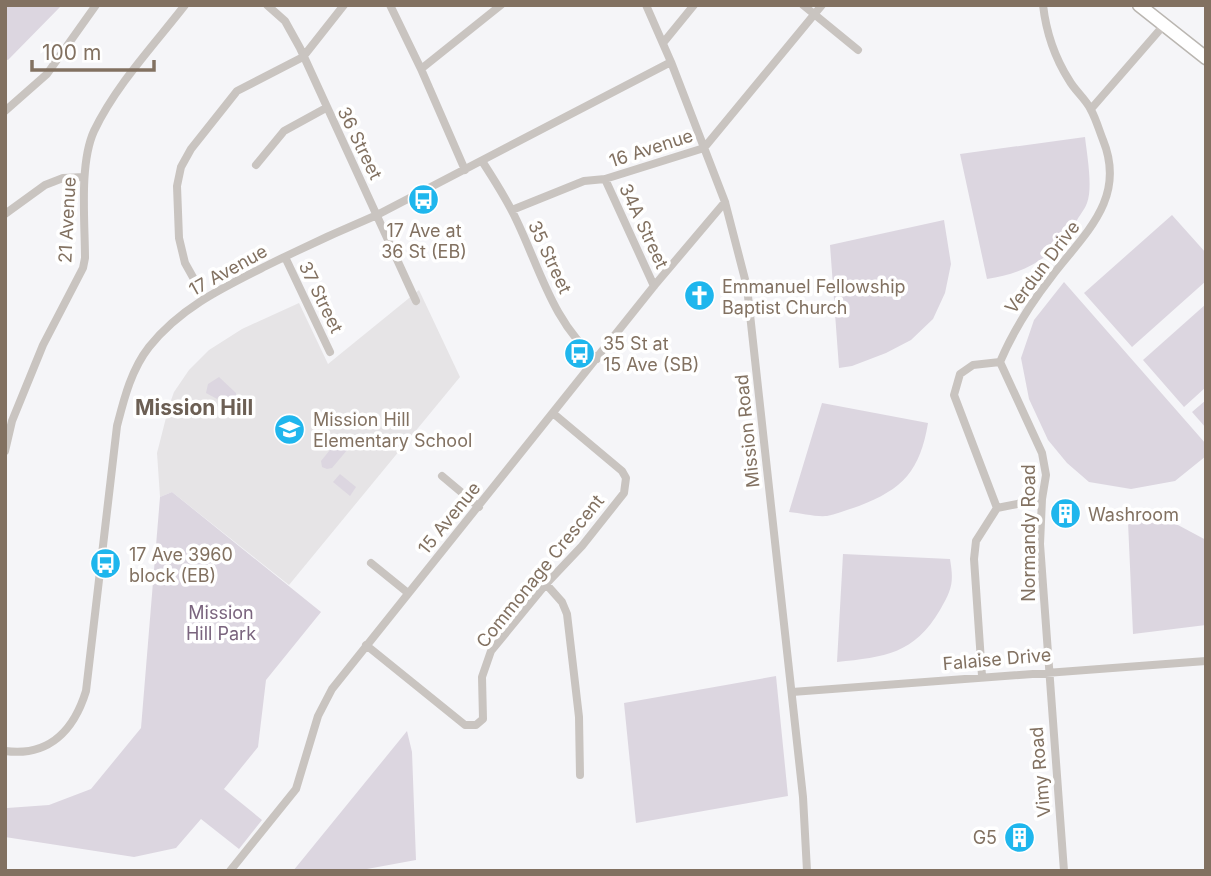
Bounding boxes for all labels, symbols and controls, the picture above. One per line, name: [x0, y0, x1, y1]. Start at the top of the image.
scale bar: [32, 28, 154, 72]
text: 100 m: [42, 40, 101, 65]
street label: 36 Street: [333, 103, 387, 183]
street label: 16 Avenue: [606, 125, 696, 171]
street label: 21 Avenue: [54, 176, 80, 264]
street label: 34A Street: [615, 180, 673, 272]
bus stop icon: 17 Ave at 36 St (EB): [407, 182, 441, 216]
street label: 35 Street: [524, 217, 576, 297]
street label: Verdun Drive: [1000, 217, 1084, 317]
place label: 17 Ave at 36 St (EB): [381, 220, 467, 262]
street label: 17 Avenue: [185, 240, 271, 300]
street label: 37 Street: [295, 258, 347, 336]
place label: Emmanuel Fellowship Baptist Church: [722, 276, 906, 318]
church icon: Emmanuel Fellowship Baptist Church: [682, 279, 716, 313]
place label: 35 St at 15 Ave (SB): [603, 333, 699, 375]
bus stop icon: 35 St at 15 Ave (SB): [563, 336, 597, 370]
street label: Mission Road: [731, 373, 763, 489]
district label: Mission Hill: [135, 395, 253, 420]
place label: Mission Hill Elementary School: [313, 409, 472, 451]
school or university icon: Mission Hill Elementary School: [273, 412, 307, 446]
street label: Normandy Road: [1018, 464, 1039, 602]
street label: 15 Avenue: [414, 478, 484, 558]
street label: Commonage Crescent: [472, 490, 608, 652]
building icon: Washroom: [1048, 497, 1082, 531]
place label: Washroom: [1088, 504, 1179, 525]
place label: 17 Ave 3960 block (EB): [129, 544, 233, 586]
bus stop icon: 17 Ave 3960 block (EB): [89, 547, 123, 581]
park label: Mission Hill Park: [186, 602, 256, 644]
street label: Falaise Drive: [942, 644, 1052, 674]
street label: Vimy Road: [1026, 726, 1054, 818]
building icon: G5: [1003, 820, 1037, 854]
place label: G5: [973, 827, 997, 848]

